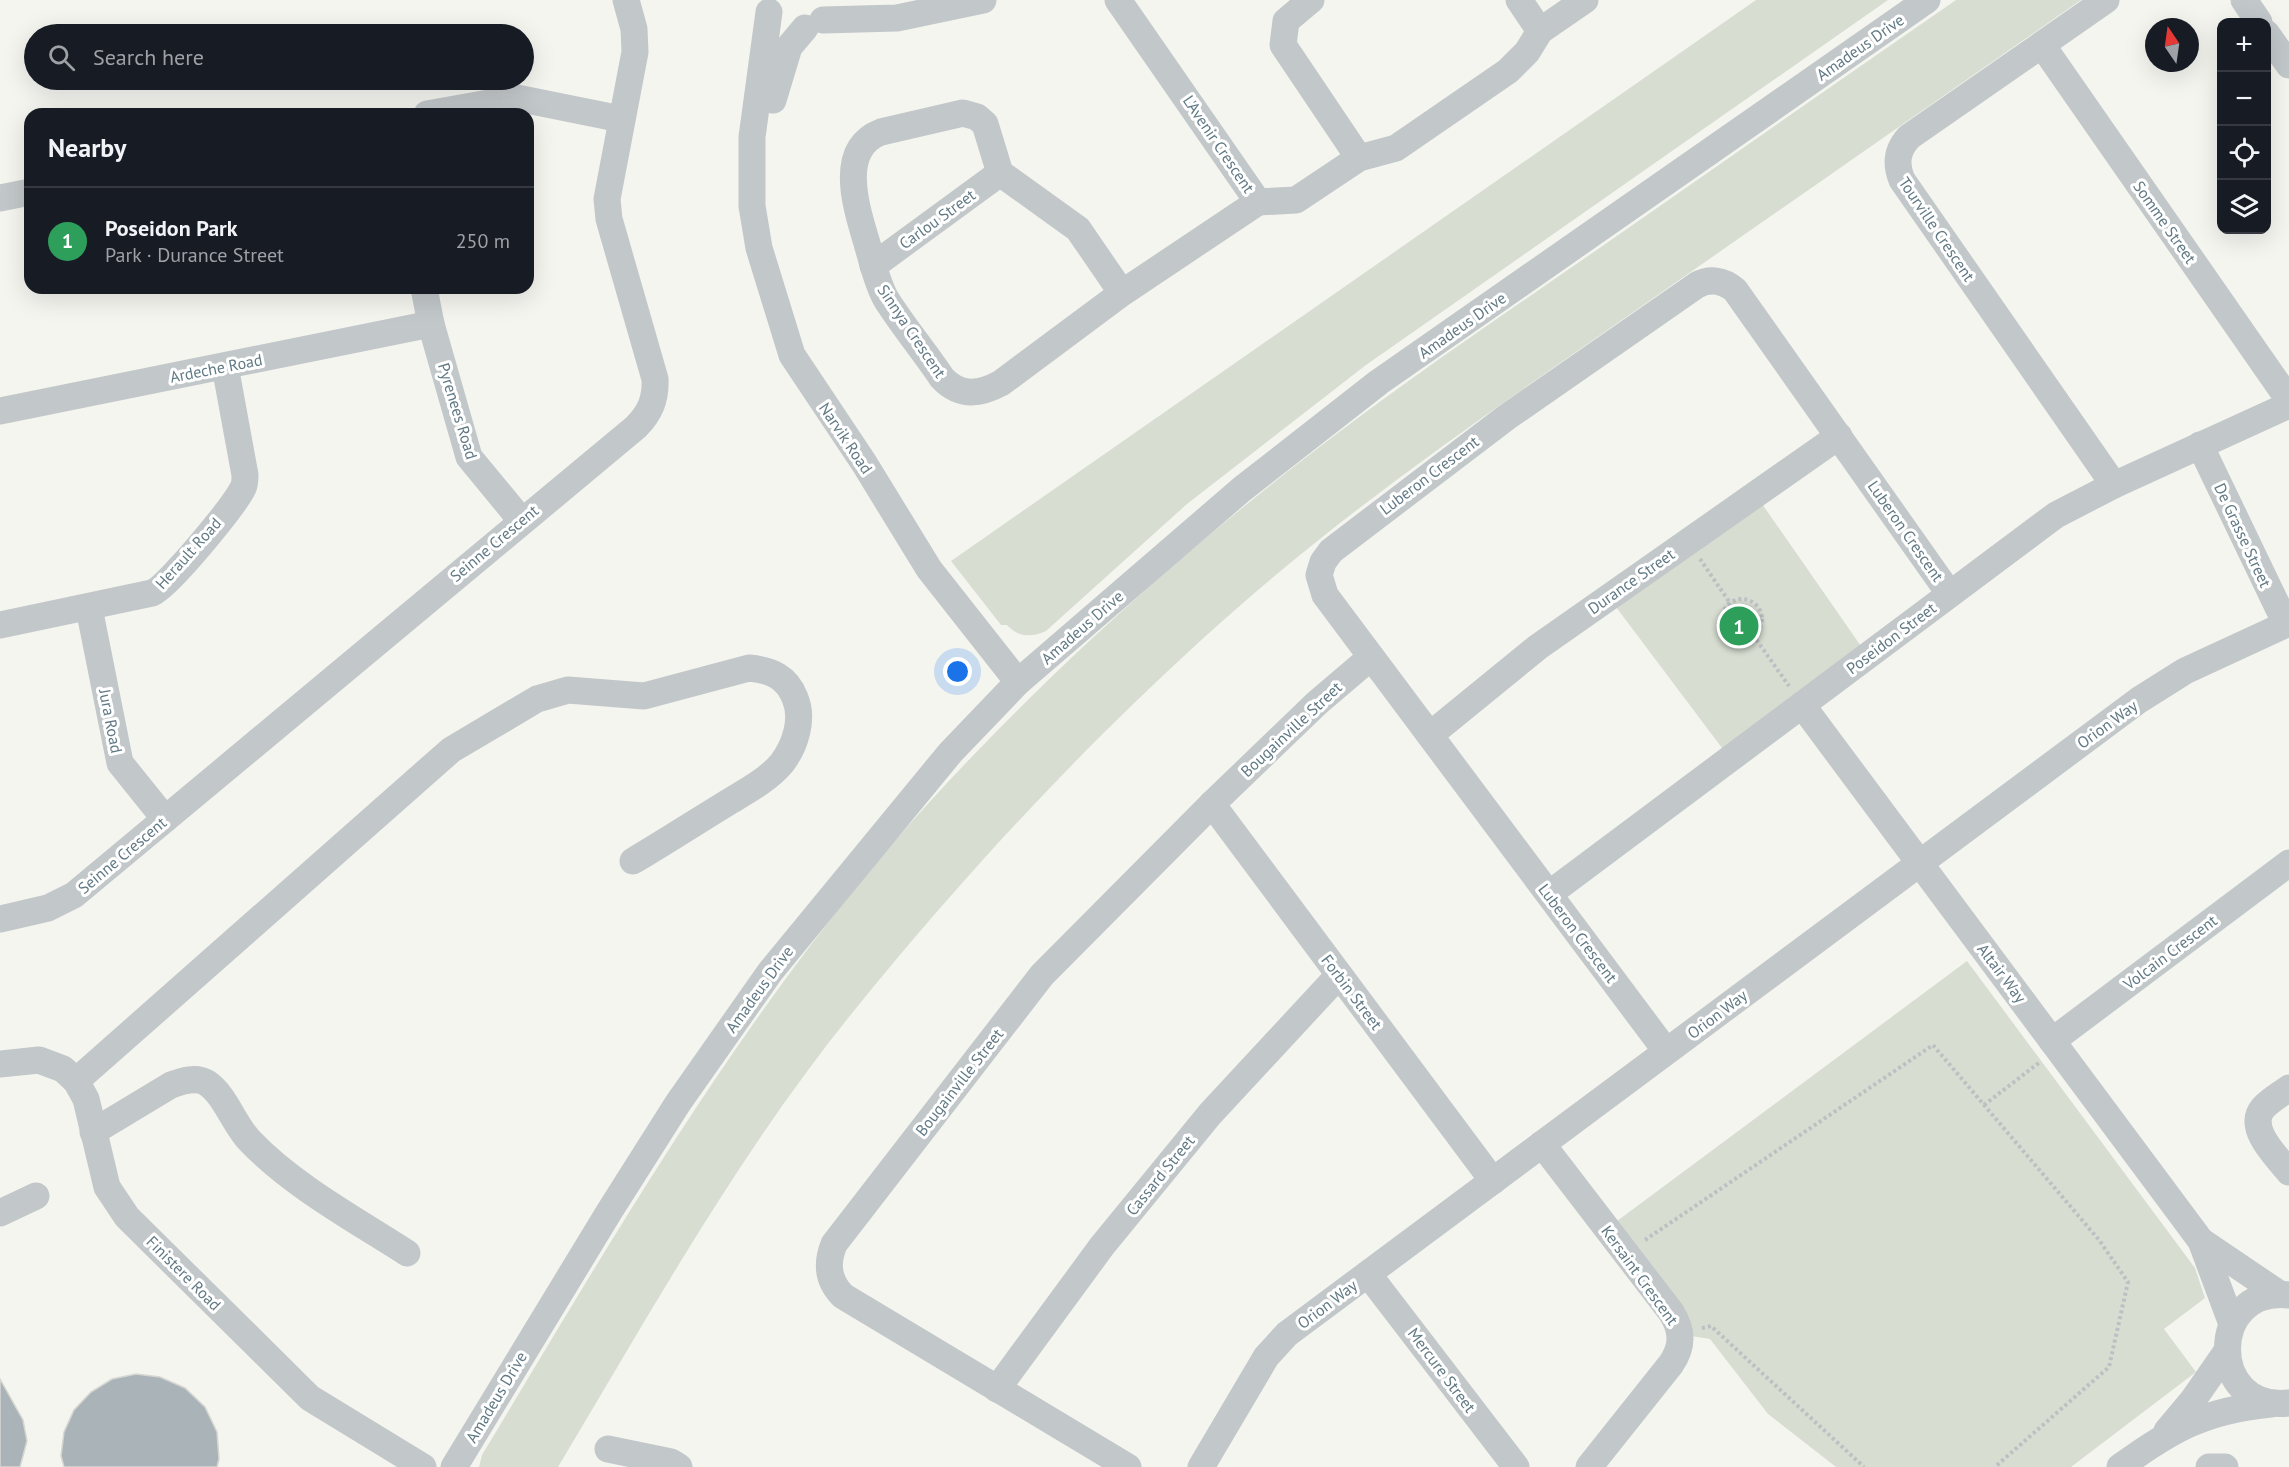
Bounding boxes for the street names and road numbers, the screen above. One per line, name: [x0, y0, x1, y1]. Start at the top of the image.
street label: Amadeus Drive: [1812, 9, 1908, 85]
street label: L'Avenir Crescent: [1179, 91, 1259, 197]
street label: Tourville Crescent: [1895, 173, 1980, 285]
street label: Somme Street: [2129, 177, 2201, 268]
street label: Carlou Street: [895, 184, 979, 253]
street label: Sinnya Crescent: [873, 281, 951, 382]
street label: Amadeus Drive: [1414, 287, 1510, 363]
street label: Ardeche Road: [168, 349, 264, 387]
street label: Pyrenees Road: [434, 360, 482, 462]
street label: Narvik Road: [815, 399, 877, 477]
street label: Luberon Crescent: [1376, 431, 1483, 519]
street label: Luberon Crescent: [1864, 477, 1949, 586]
street label: De Grasse Street: [2210, 480, 2276, 591]
street label: Seinne Crescent: [446, 500, 543, 586]
street label: Herault Road: [151, 513, 225, 593]
street label: Durance Street: [1584, 543, 1679, 618]
street label: Amadeus Drive: [1037, 586, 1127, 668]
street label: Poseidon Street: [1842, 597, 1940, 678]
street label: Bougainville Street: [1236, 677, 1346, 781]
street label: Jura Road: [95, 686, 127, 755]
street label: Orion Way: [2073, 695, 2142, 753]
street label: Seinne Crescent: [74, 812, 171, 898]
street label: Luberon Crescent: [1534, 880, 1622, 987]
street label: Volcain Crescent: [2118, 910, 2221, 994]
street label: Altair Way: [1973, 939, 2031, 1007]
street label: Amadeus Drive: [721, 942, 797, 1036]
street label: Forbin Street: [1317, 950, 1387, 1034]
street label: Orion Way: [1683, 985, 1751, 1043]
street label: Bougainville Street: [911, 1024, 1007, 1140]
street label: Cassard Street: [1122, 1130, 1199, 1219]
street label: Kersaint Crescent: [1597, 1221, 1683, 1329]
street label: Finistere Road: [142, 1231, 226, 1315]
street label: Orion Way: [1293, 1275, 1361, 1333]
street label: Mercure Street: [1404, 1324, 1481, 1417]
street label: Amadeus Drive: [461, 1348, 531, 1446]

